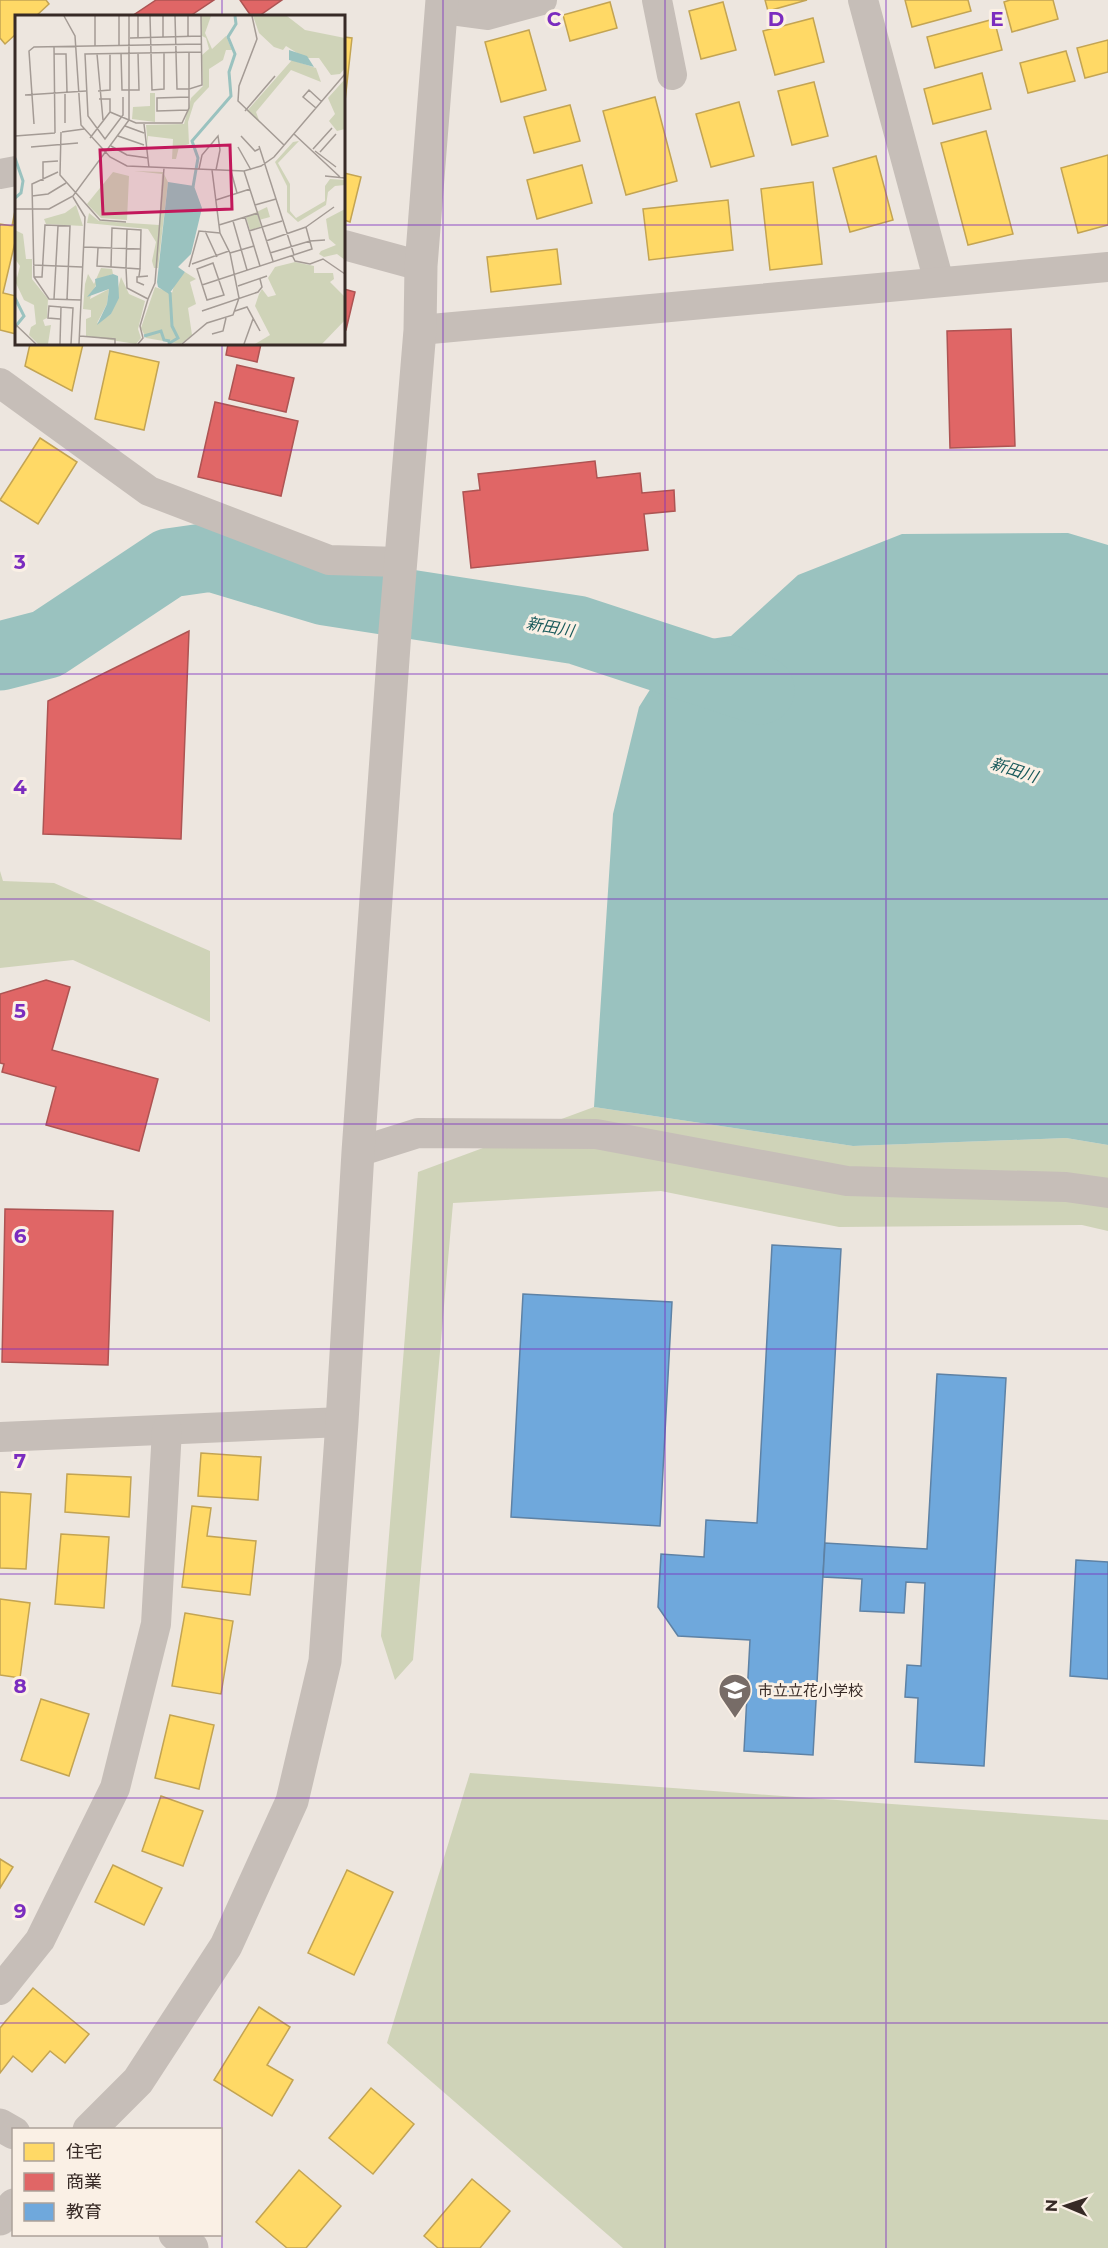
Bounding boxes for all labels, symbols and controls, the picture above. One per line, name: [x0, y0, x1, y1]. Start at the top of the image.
text: C: [547, 7, 562, 31]
text: D: [768, 7, 784, 31]
text: E: [990, 7, 1004, 31]
inset map: [15, 15, 345, 345]
text: 3: [13, 550, 26, 574]
water label: 新田川: [525, 613, 577, 641]
water label: 新田川: [988, 754, 1042, 787]
text: 4: [13, 775, 27, 799]
text: 5: [14, 999, 26, 1023]
text: 6: [14, 1224, 27, 1248]
text: 7: [14, 1449, 26, 1473]
school or university icon: 市立立花小学校: [717, 1672, 753, 1719]
text: 8: [13, 1674, 27, 1698]
place label: 市立立花小学校: [758, 1681, 863, 1700]
text: 9: [14, 1899, 26, 1923]
legend: [12, 2128, 222, 2236]
text: 住宅: [66, 2141, 102, 2163]
text: 商業: [66, 2171, 102, 2193]
north arrow: [1036, 2176, 1096, 2236]
text: N: [1042, 2199, 1061, 2212]
text: 教育: [66, 2201, 102, 2223]

